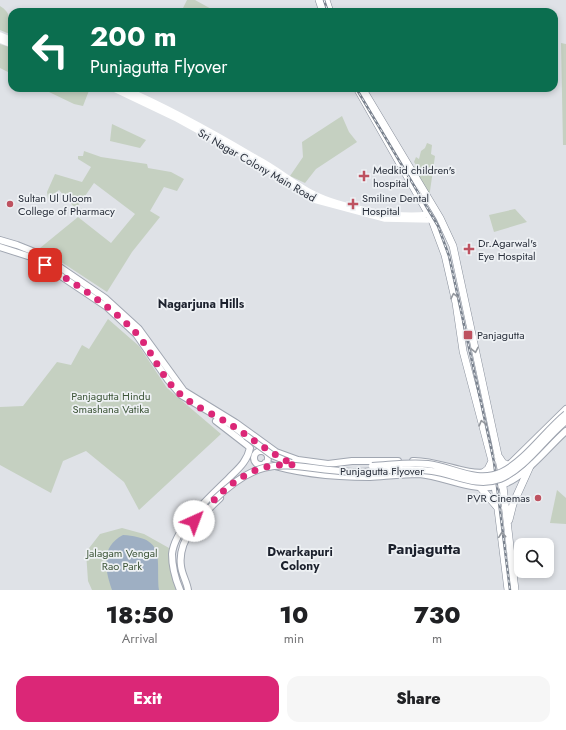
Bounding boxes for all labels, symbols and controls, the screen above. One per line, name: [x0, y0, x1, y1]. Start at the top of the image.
text: 200 m: [90, 16, 177, 57]
icon: left: [24, 24, 76, 76]
text: Punjagutta Flyover: [90, 54, 227, 80]
street label: Sri Nagar Colony Main Road: [195, 125, 319, 205]
place label: Medkid children's hospital: [373, 162, 456, 191]
marker: Medkid children's hospital: [358, 170, 370, 182]
place label: Sultan Ul Uloom College of Pharmacy: [18, 190, 115, 219]
place label: Smiline Dental Hospital: [362, 190, 429, 219]
marker: Smiline Dental Hospital: [347, 198, 359, 210]
marker: Sultan Ul Uloom College of Pharmacy: [5, 199, 15, 209]
place label: Dr.Agarwal's Eye Hospital: [478, 235, 537, 264]
marker: Dr.Agarwal's Eye Hospital: [463, 243, 475, 255]
pin: [28, 248, 62, 282]
icon: arrive: [34, 254, 56, 276]
one-way arrow: [451, 293, 459, 299]
district label: Nagarjuna Hills: [158, 295, 245, 313]
place label: Panjagutta: [477, 327, 524, 343]
marker: Panjagutta: [462, 329, 474, 341]
one-way arrow: [470, 347, 478, 353]
park label: Panjagutta Hindu Smashana Vatika: [71, 388, 151, 417]
one-way arrow: [478, 420, 487, 427]
street label: Punjagutta Flyover: [340, 463, 424, 479]
place label: PVR Cinemas: [467, 490, 531, 506]
marker: PVR Cinemas: [533, 493, 543, 503]
position arrow: [173, 500, 215, 542]
one-way arrow: [498, 532, 507, 538]
district label: Panjagutta: [387, 538, 461, 560]
map controls: [514, 538, 554, 578]
button: search: [514, 538, 554, 578]
district label: Dwarkapuri Colony: [267, 543, 333, 575]
park label: Jalagam Vengal Rao Park: [84, 545, 158, 574]
text: 18:50: [105, 597, 174, 632]
text: 10: [279, 597, 308, 632]
text: 730: [414, 597, 461, 632]
text: Arrival: [122, 629, 158, 648]
text: min: [284, 629, 304, 648]
text: m: [432, 629, 442, 648]
button: Exit: [16, 676, 279, 722]
button: Share: [287, 676, 550, 722]

